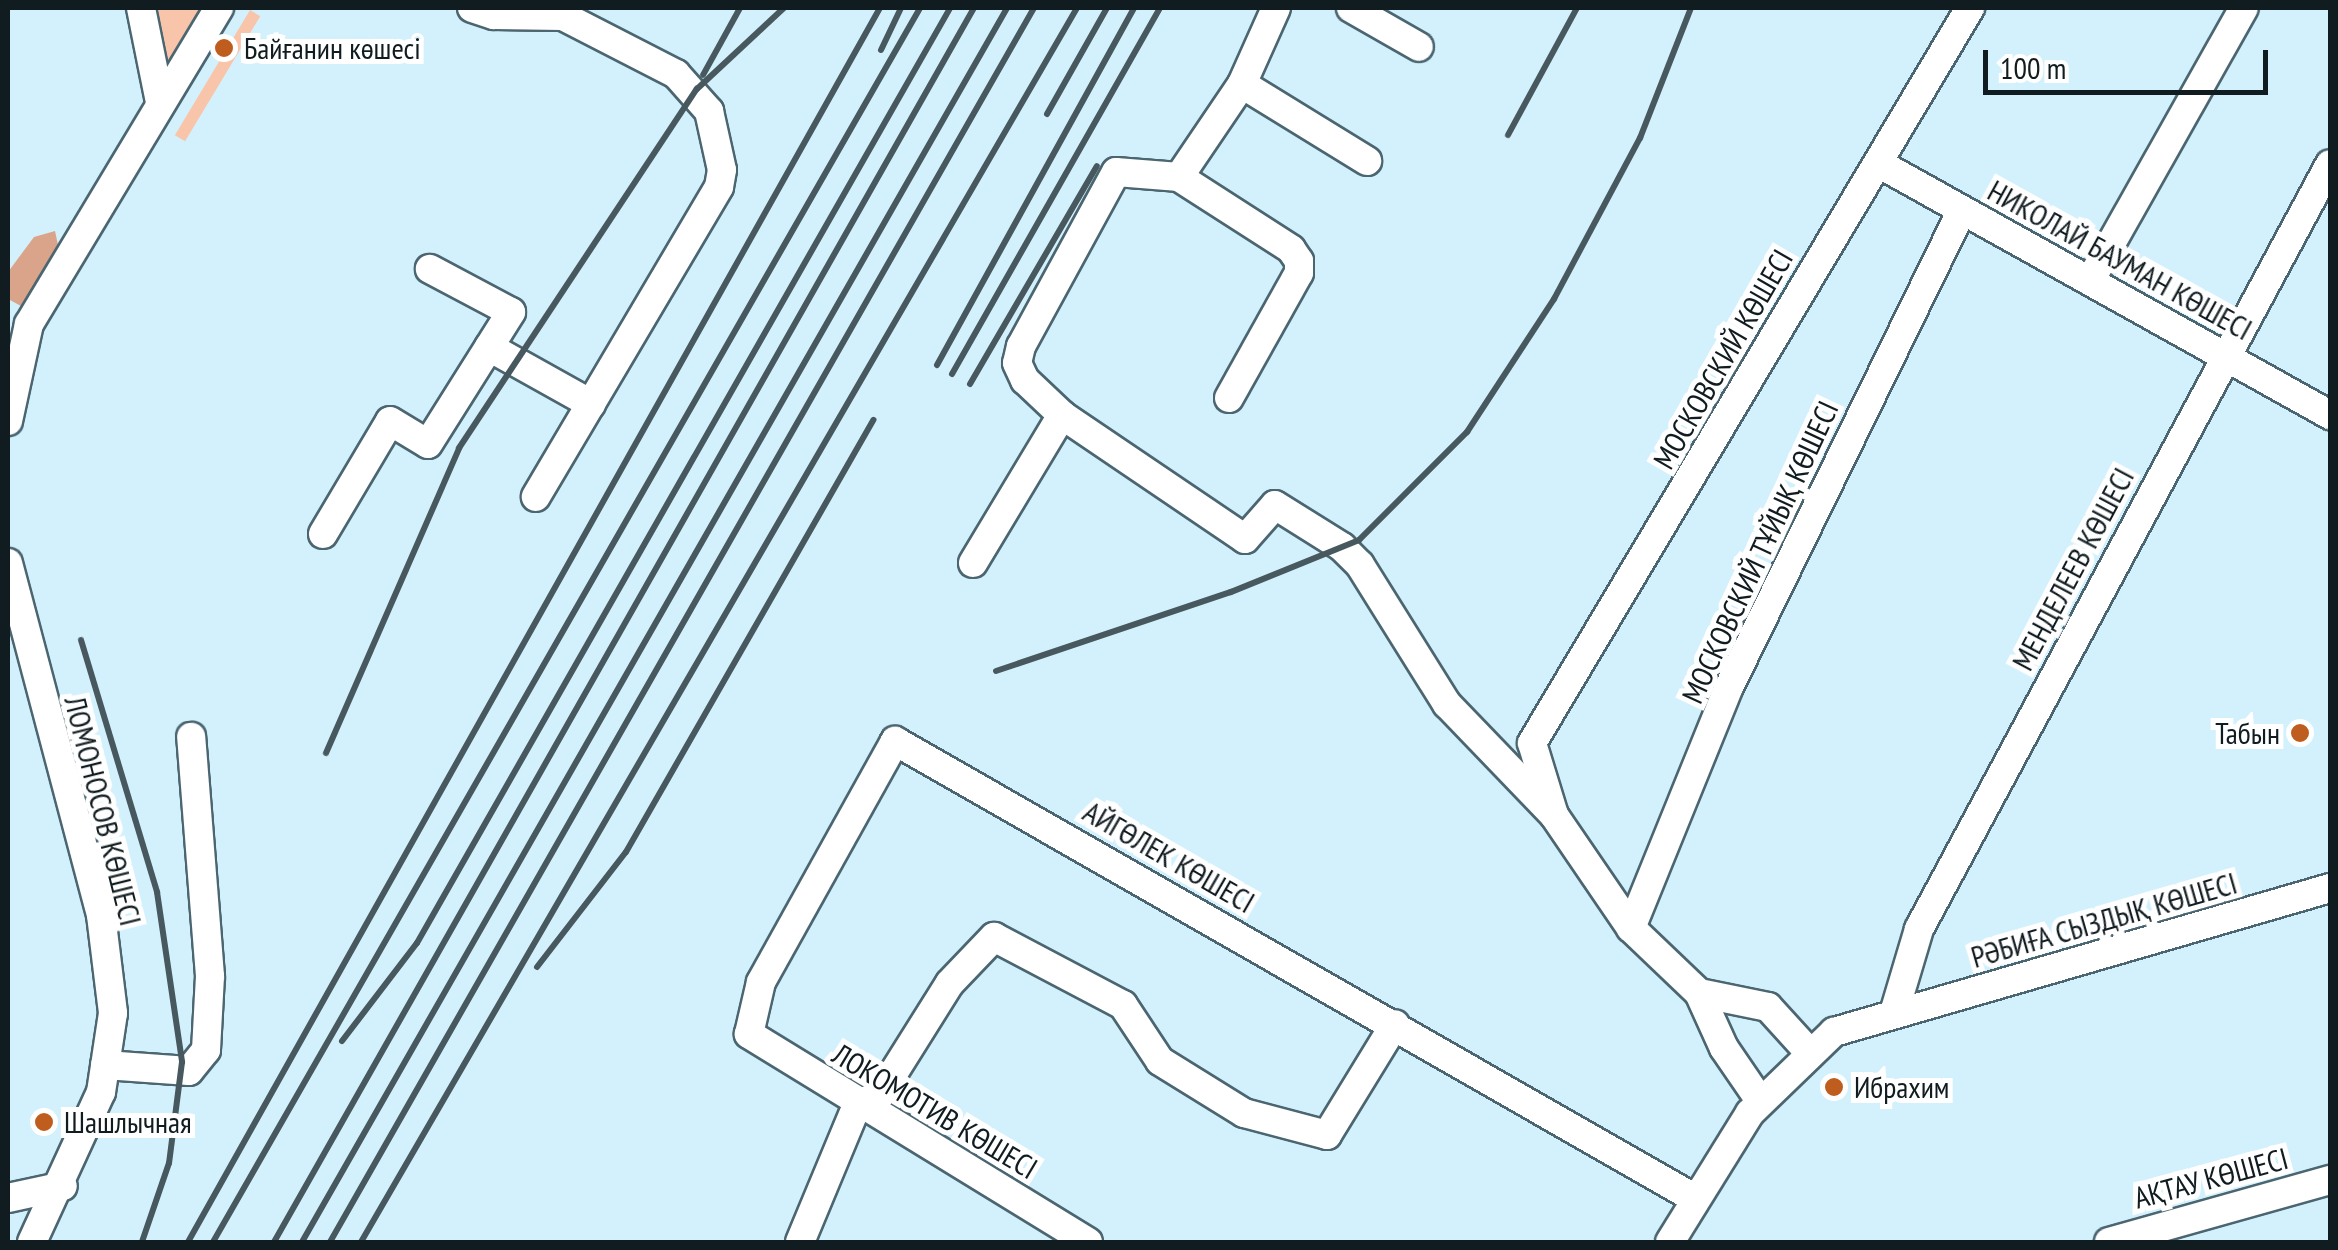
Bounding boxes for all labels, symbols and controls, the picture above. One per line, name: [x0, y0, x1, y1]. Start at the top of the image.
place label: Байғанин көшесі: [244, 30, 421, 66]
scale bar: [1988, 30, 2273, 92]
marker: Байғанин көшесі: [213, 37, 235, 59]
text: 100 m: [2000, 48, 2066, 87]
street label: НИКОЛАЙ БАУМАН КӨШЕСІ: [1982, 172, 2258, 348]
street label: МОСКОВСКИЙ КӨШЕСІ: [1646, 243, 1800, 475]
street label: МОСКОВСКИЙ ТҰЙЫҚ КӨШЕСІ: [1674, 395, 1846, 709]
street label: МЕНДЕЛЕЕВ КӨШЕСІ: [2005, 462, 2141, 676]
street label: ЛОМОНОСОВ КӨШЕСІ: [57, 693, 149, 929]
place label: Табын: [2215, 715, 2280, 751]
marker: Табын: [2289, 722, 2311, 744]
street label: АЙГӨЛЕК КӨШЕСІ: [1077, 794, 1261, 920]
street label: РӘБИҒА СЫЗДЫҚ КӨШЕСІ: [1966, 865, 2242, 975]
street label: ЛОКОМОТИВ КӨШЕСІ: [826, 1036, 1044, 1186]
place label: Ибрахим: [1854, 1069, 1950, 1105]
marker: Ибрахим: [1823, 1076, 1845, 1098]
place label: Шашлычная: [64, 1104, 192, 1140]
marker: Шашлычная: [33, 1111, 55, 1133]
street label: АҚТАУ КӨШЕСІ: [2130, 1140, 2292, 1216]

